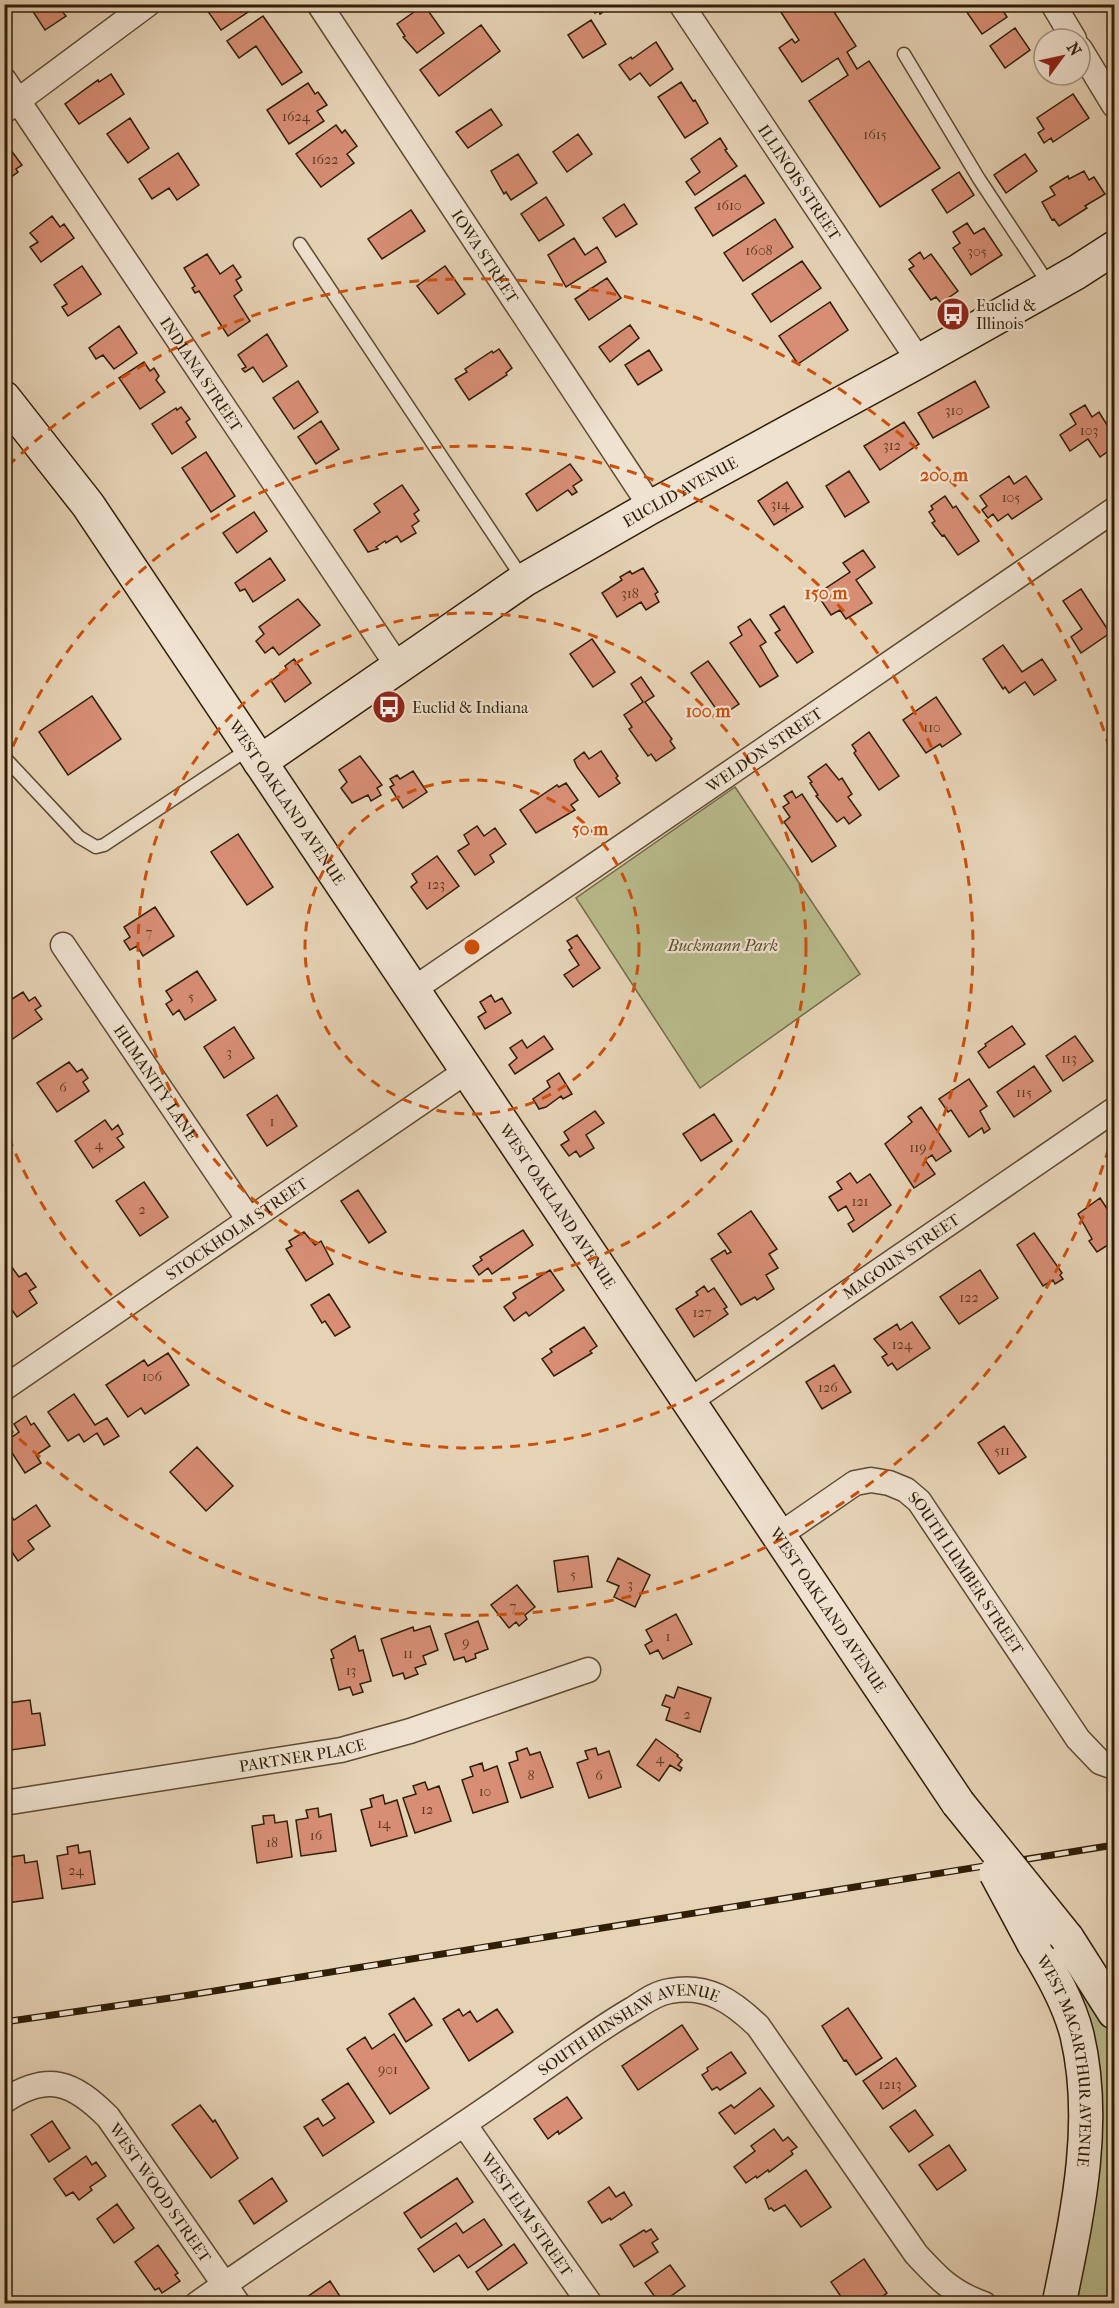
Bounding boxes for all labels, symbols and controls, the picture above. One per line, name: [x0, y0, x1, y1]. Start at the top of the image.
north arrow: [1032, 27, 1092, 87]
text: N: [1063, 39, 1086, 60]
house number: 1624: [282, 108, 311, 125]
street label: ILLINOIS STREET: [754, 121, 845, 244]
house number: 1615: [863, 126, 887, 143]
house number: 1622: [312, 151, 338, 168]
house number: 1610: [716, 197, 742, 214]
street label: IOWA STREET: [448, 206, 523, 306]
house number: 1608: [745, 242, 773, 259]
house number: 305: [967, 243, 987, 260]
bus stop icon: Euclid & Illinois: [935, 296, 971, 332]
place label: Euclid & Illinois: [976, 296, 1036, 333]
street label: INDIANA STREET: [156, 313, 247, 435]
house number: 310: [945, 402, 963, 419]
house number: 103: [1080, 422, 1098, 439]
house number: 312: [883, 437, 901, 454]
street label: EUCLID AVENUE: [619, 452, 741, 531]
text: 200 m: [920, 465, 969, 486]
house number: 105: [1002, 489, 1020, 506]
house number: 314: [770, 496, 790, 513]
text: 150 m: [805, 583, 848, 604]
house number: 318: [621, 585, 639, 602]
bus stop icon: Euclid & Indiana: [371, 689, 407, 725]
place label: Euclid & Indiana: [412, 698, 529, 717]
text: 100 m: [685, 701, 732, 722]
street label: WELDON STREET: [701, 703, 826, 796]
street label: WEST OAKLAND AVENUE: [225, 715, 349, 889]
house number: 110: [923, 719, 941, 736]
text: 50 m: [572, 819, 609, 840]
house number: 123: [427, 876, 445, 893]
house number: 7: [146, 924, 153, 941]
park label: Buckmann Park: [667, 936, 778, 955]
centre of rings: [462, 937, 482, 957]
house number: 5: [188, 988, 194, 1005]
street label: HUMANITY LANE: [110, 1021, 202, 1144]
house number: 3: [226, 1044, 232, 1061]
house number: 113: [1061, 1050, 1077, 1067]
house number: 6: [59, 1079, 67, 1096]
house number: 115: [1016, 1084, 1032, 1101]
house number: 1: [270, 1113, 275, 1130]
street label: WEST OAKLAND AVENUE: [495, 1119, 620, 1292]
house number: 4: [95, 1136, 104, 1153]
house number: 119: [909, 1139, 927, 1156]
street label: STOCKHOLM STREET: [162, 1173, 311, 1284]
house number: 121: [851, 1193, 869, 1210]
house number: 2: [138, 1201, 146, 1218]
street label: MAGOUN STREET: [839, 1209, 963, 1303]
house number: 122: [959, 1289, 979, 1306]
house number: 127: [693, 1304, 712, 1321]
house number: 124: [892, 1336, 913, 1353]
house number: 106: [142, 1368, 163, 1385]
house number: 126: [818, 1379, 838, 1396]
house number: 511: [994, 1442, 1010, 1459]
street label: SOUTH LUMBER STREET: [905, 1487, 1028, 1658]
street label: WEST OAKLAND AVENUE: [766, 1523, 891, 1696]
house number: 5: [570, 1566, 576, 1583]
house number: 3: [627, 1576, 633, 1593]
house number: 7: [510, 1598, 517, 1615]
house number: 1: [666, 1628, 671, 1645]
house number: 9: [462, 1634, 470, 1651]
house number: 11: [403, 1645, 413, 1662]
house number: 13: [346, 1662, 356, 1679]
house number: 2: [683, 1706, 691, 1723]
street label: PARTNER PLACE: [237, 1734, 368, 1775]
house number: 4: [656, 1750, 665, 1767]
house number: 8: [527, 1767, 535, 1784]
house number: 6: [595, 1767, 603, 1784]
house number: 10: [479, 1783, 491, 1800]
house number: 12: [421, 1801, 433, 1818]
house number: 14: [377, 1815, 391, 1832]
house number: 16: [310, 1827, 323, 1844]
house number: 18: [266, 1834, 278, 1851]
house number: 24: [68, 1862, 84, 1879]
street label: WEST MACARTHUR AVENUE: [1033, 1950, 1095, 2168]
street label: SOUTH HINSHAW AVENUE: [534, 1980, 723, 2079]
house number: 901: [378, 2061, 398, 2078]
house number: 1213: [879, 2076, 901, 2093]
street label: WEST WOOD STREET: [105, 2118, 215, 2266]
street label: WEST ELM STREET: [477, 2148, 577, 2280]

